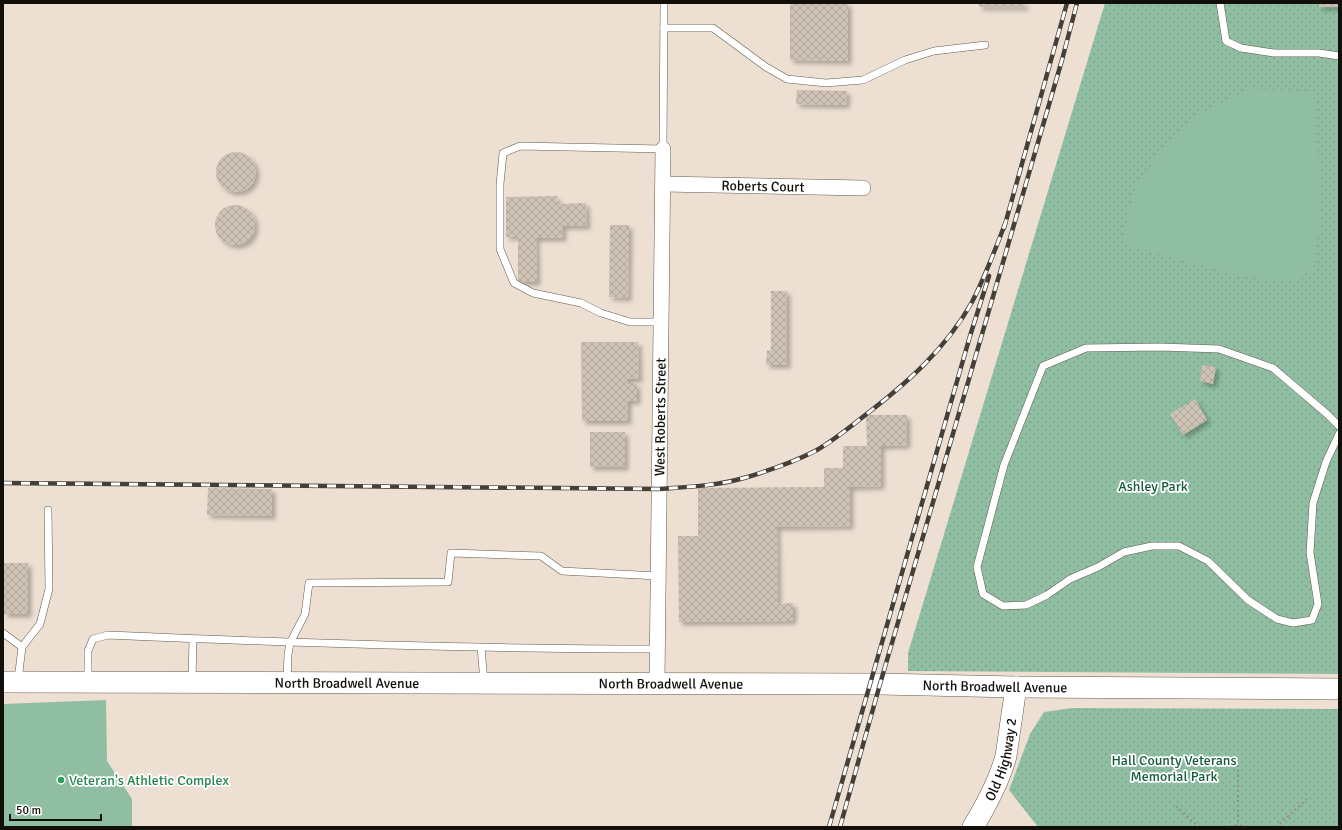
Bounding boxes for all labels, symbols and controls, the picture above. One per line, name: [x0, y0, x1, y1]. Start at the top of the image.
street label: Roberts Court: [721, 177, 805, 196]
street label: West Roberts Street: [651, 358, 670, 476]
park label: Ashley Park: [1118, 478, 1188, 495]
street label: North Broadwell Avenue: [275, 675, 419, 692]
street label: North Broadwell Avenue: [599, 675, 743, 693]
street label: North Broadwell Avenue: [922, 677, 1067, 696]
street label: Old Highway 2: [981, 717, 1020, 804]
park label: Hall County Veterans Memorial Park: [1111, 752, 1237, 785]
place label: Veteran's Athletic Complex: [69, 772, 229, 789]
marker: Veteran's Athletic Complex: [56, 775, 66, 785]
scale bar: [10, 796, 101, 822]
text: 50 m: [16, 803, 41, 818]

